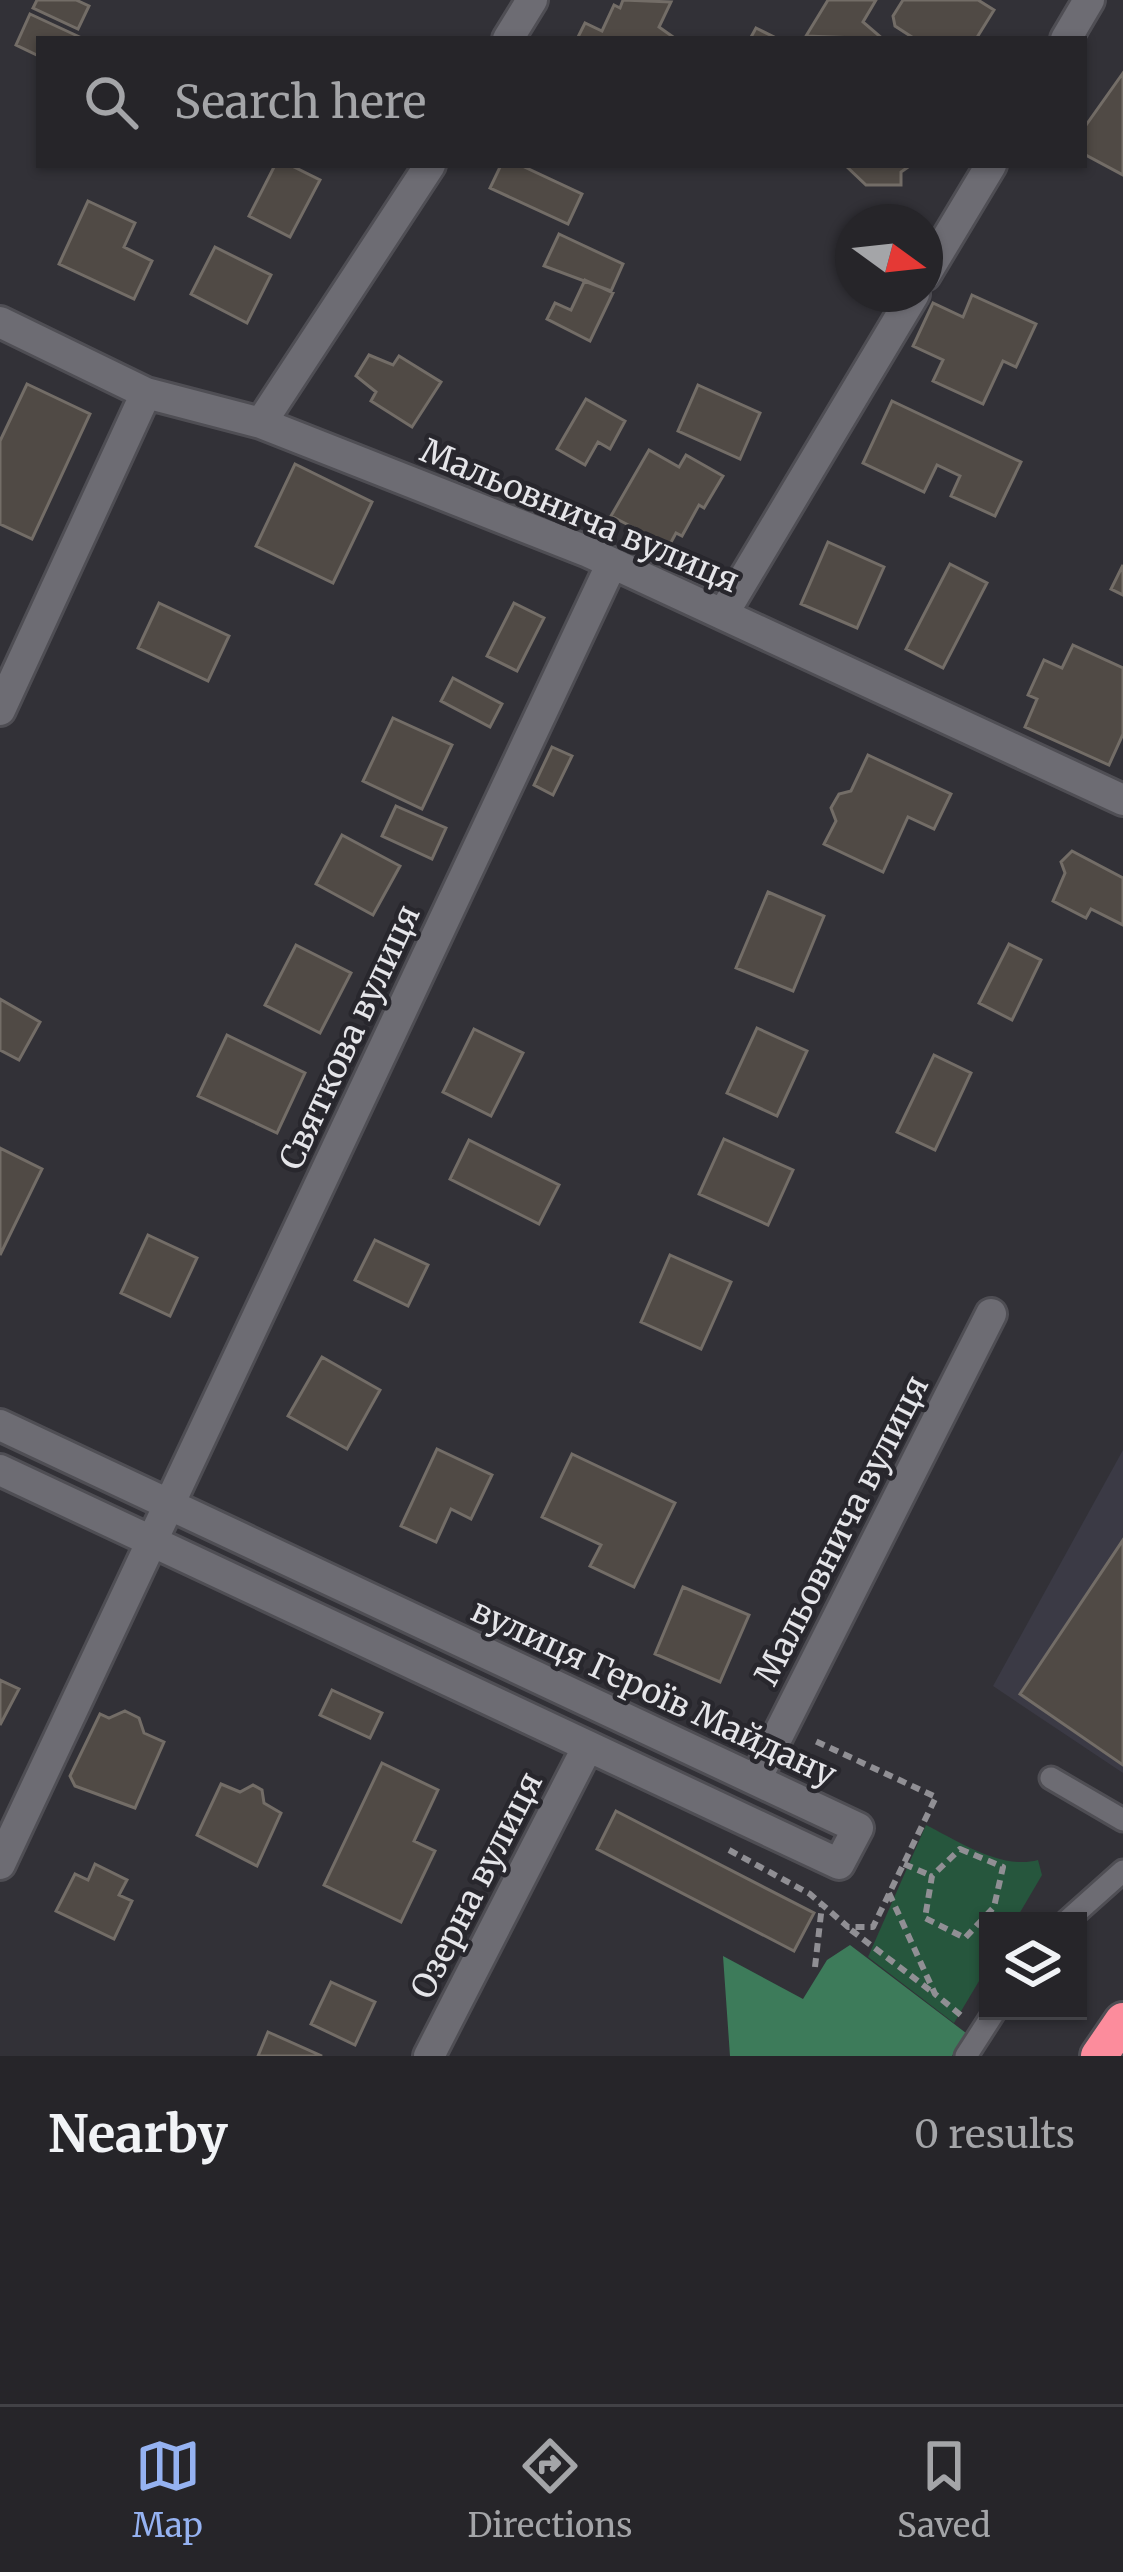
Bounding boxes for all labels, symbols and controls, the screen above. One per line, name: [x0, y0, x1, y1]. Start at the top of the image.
search box: [36, 36, 1087, 168]
icon: search: [78, 69, 144, 135]
text: Search here: [174, 74, 426, 130]
north arrow: [835, 204, 943, 312]
street label: Мальовнича вулиця: [415, 430, 745, 601]
street label: Святкова вулиця: [270, 898, 429, 1176]
street label: Мальовнича вулиця: [746, 1369, 937, 1692]
street label: вулиця Героїв Майдану: [465, 1590, 843, 1795]
street label: Озерна вулиця: [402, 1765, 551, 2005]
map controls: [979, 1912, 1087, 2020]
button: layers: [979, 1912, 1087, 2020]
text: Nearby: [48, 2102, 228, 2166]
text: 0 results: [914, 2110, 1075, 2159]
tab: Map: [132, 2433, 203, 2546]
tab: Directions: [467, 2433, 632, 2546]
tab: Saved: [897, 2433, 991, 2546]

